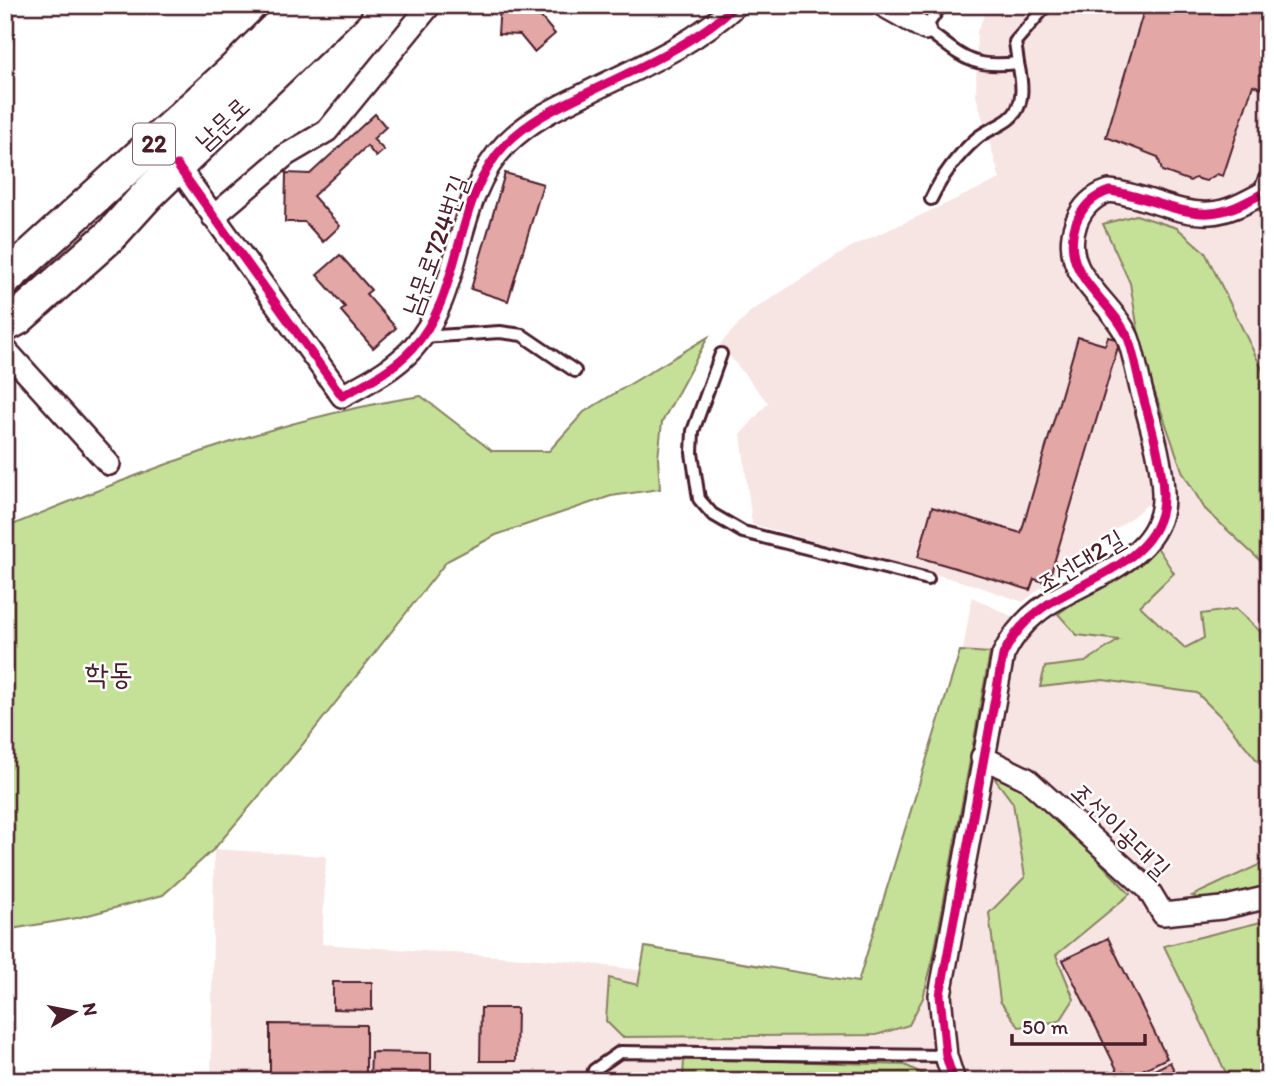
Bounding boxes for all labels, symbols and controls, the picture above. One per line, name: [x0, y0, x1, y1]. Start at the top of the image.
street label: 남문로: [188, 90, 256, 156]
road number: 22: [133, 124, 175, 164]
street label: 남문로724번길: [395, 170, 475, 319]
street label: 조선대2길: [1030, 522, 1130, 600]
district label: 학동: [85, 655, 133, 692]
street label: 조선이공대길: [1065, 775, 1177, 885]
north arrow: [38, 978, 108, 1048]
text: N: [78, 1001, 103, 1017]
scale bar: [1012, 1002, 1144, 1046]
text: 50 m: [1022, 1014, 1069, 1039]

